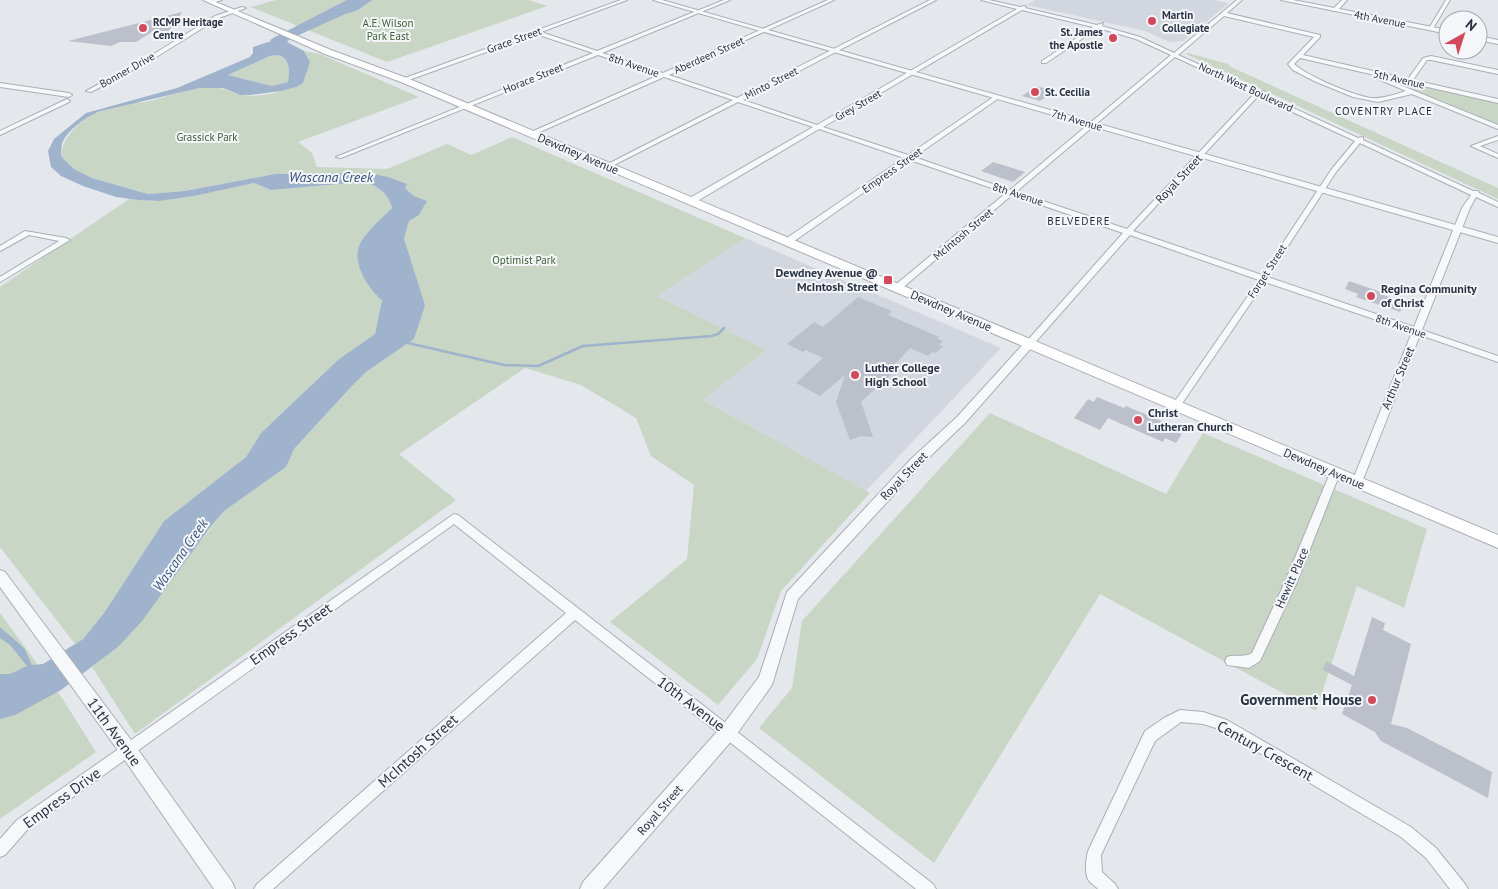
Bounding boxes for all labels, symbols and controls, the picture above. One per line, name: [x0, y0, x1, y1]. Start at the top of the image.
street label: 4th Avenue: [1353, 7, 1408, 31]
place label: Martin Collegiate: [1162, 8, 1210, 35]
north arrow: [1438, 10, 1488, 60]
place label: RCMP Heritage Centre: [153, 15, 224, 42]
marker: Martin Collegiate: [1146, 15, 1158, 27]
text: N: [1462, 15, 1480, 35]
park label: A.E. Wilson Park East: [362, 16, 414, 43]
marker: RCMP Heritage Centre: [137, 22, 149, 34]
street label: Grace Street: [485, 24, 544, 56]
place label: St. James the Apostle: [1049, 25, 1103, 52]
marker: St. James the Apostle: [1107, 32, 1119, 44]
street label: Aberdeen Street: [672, 33, 747, 77]
street label: Bonner Drive: [97, 49, 158, 91]
street label: 8th Avenue: [607, 50, 662, 80]
street label: Horace Street: [501, 59, 565, 96]
street label: North West Boulevard: [1197, 59, 1296, 115]
street label: Minto Street: [742, 63, 800, 102]
street label: 5th Avenue: [1372, 66, 1427, 92]
place label: St. Cecilia: [1045, 85, 1090, 99]
street label: Grey Street: [832, 86, 884, 124]
marker: St. Cecilia: [1029, 86, 1041, 98]
district label: COVENTRY PLACE: [1335, 104, 1433, 118]
street label: 7th Avenue: [1050, 106, 1105, 134]
park label: Grassick Park: [176, 130, 238, 144]
street label: Dewdney Avenue: [535, 130, 621, 177]
street label: Empress Street: [859, 144, 925, 196]
street label: Royal Street: [1152, 151, 1205, 206]
water label: Wascana Creek: [289, 168, 374, 186]
street label: 8th Avenue: [991, 179, 1046, 209]
street label: McIntosh Street: [930, 205, 996, 263]
district label: BELVEDERE: [1047, 214, 1111, 228]
street label: Forget Street: [1244, 241, 1290, 301]
park label: Optimist Park: [492, 253, 557, 267]
place label: Dewdney Avenue @ McIntosh Street: [776, 265, 879, 294]
marker: Dewdney Avenue @ McIntosh Street: [882, 274, 894, 286]
place label: Regina Community of Christ: [1381, 281, 1477, 310]
street label: Dewdney Avenue: [908, 287, 994, 334]
marker: Regina Community of Christ: [1365, 290, 1377, 302]
street label: 8th Avenue: [1374, 311, 1429, 341]
street label: Arthur Street: [1378, 344, 1417, 411]
place label: Luther College High School: [865, 360, 940, 389]
marker: Luther College High School: [849, 369, 861, 381]
place label: Christ Lutheran Church: [1148, 405, 1233, 434]
marker: Christ Lutheran Church: [1132, 414, 1144, 426]
street label: Dewdney Avenue: [1281, 445, 1367, 492]
street label: Royal Street: [877, 448, 930, 503]
water label: Wascana Creek: [148, 515, 212, 595]
street label: Hewitt Place: [1272, 545, 1312, 610]
street label: Empress Street: [246, 598, 335, 669]
street label: 10th Avenue: [654, 672, 729, 735]
place label: Government House: [1240, 690, 1362, 709]
street label: 11th Avenue: [83, 694, 146, 770]
marker: Government House: [1366, 694, 1378, 706]
street label: McIntosh Street: [374, 710, 462, 791]
street label: Century Crescent: [1214, 716, 1317, 785]
street label: Empress Drive: [19, 763, 104, 832]
street label: Royal Street: [634, 781, 686, 838]

